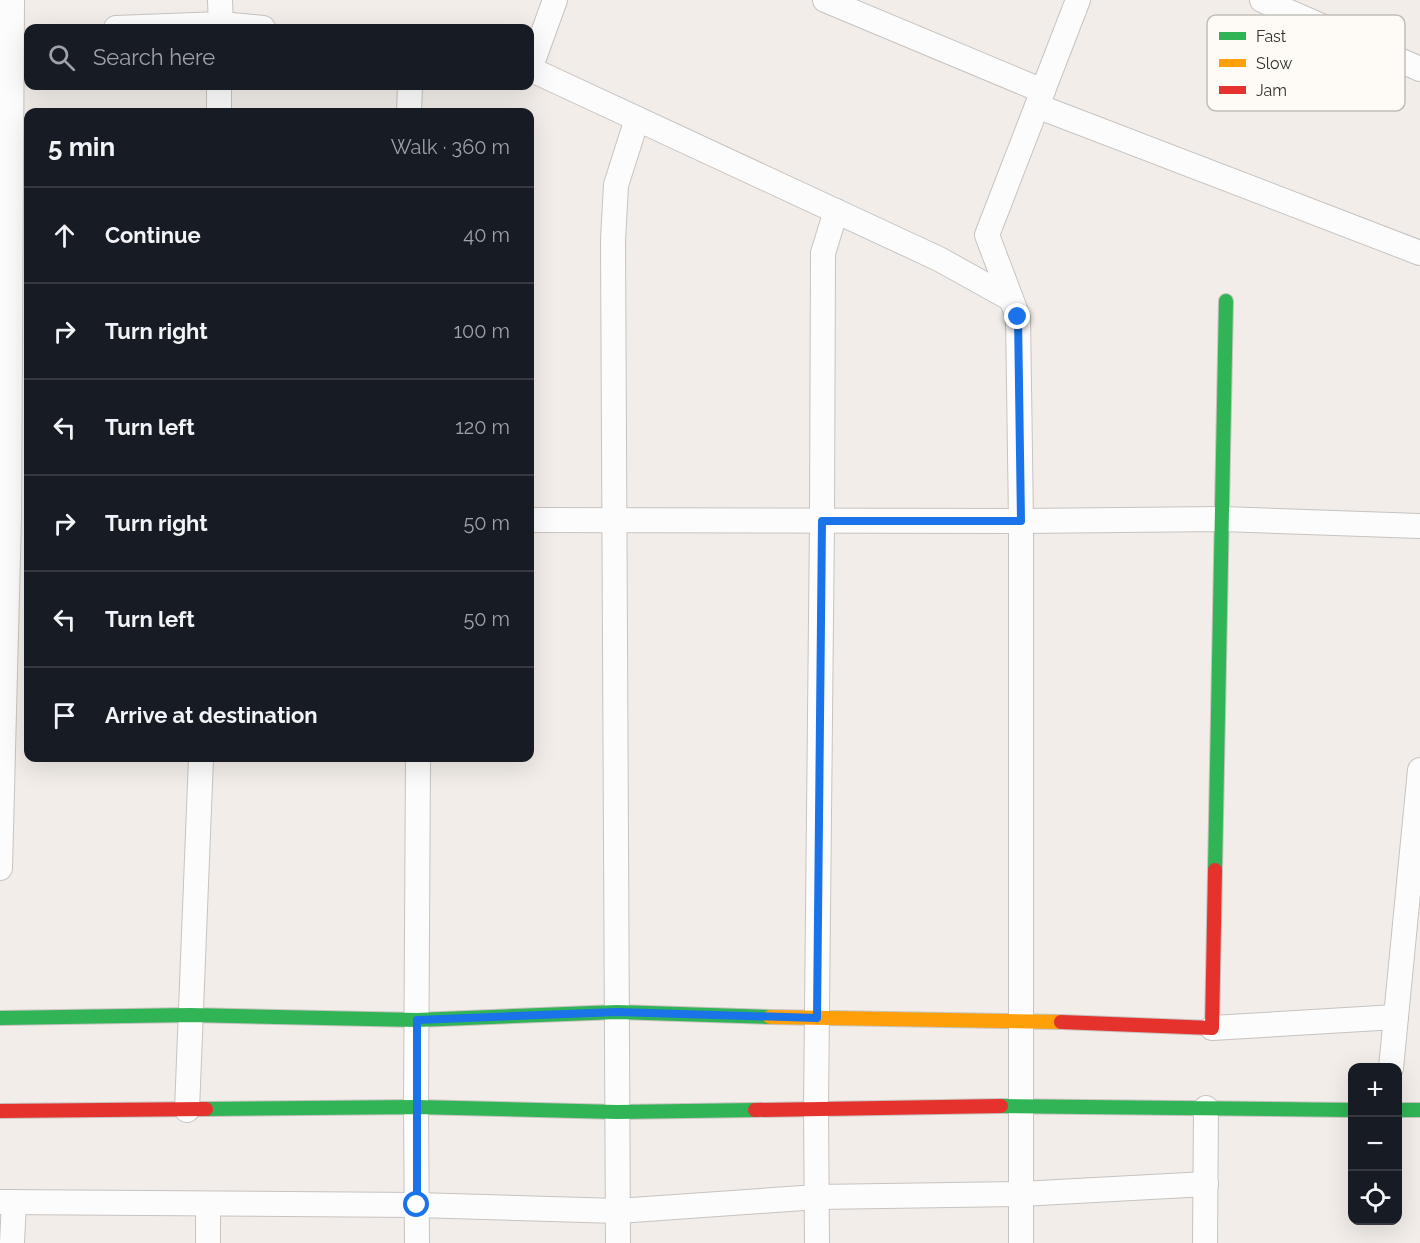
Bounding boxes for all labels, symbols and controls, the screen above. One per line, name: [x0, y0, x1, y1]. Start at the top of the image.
legend: [1207, 15, 1405, 111]
search box: [24, 24, 534, 90]
text: Fast: [1256, 27, 1287, 46]
icon: search: [45, 41, 78, 74]
text: Search here: [93, 44, 215, 70]
text: Slow: [1256, 54, 1292, 73]
text: Jam: [1256, 81, 1287, 100]
text: 5 min: [48, 132, 115, 162]
text: Walk · 360 m: [391, 135, 510, 159]
icon: ahead: [48, 219, 81, 252]
text: Continue: [105, 222, 201, 248]
text: 40 m: [463, 223, 510, 247]
route end: [1004, 303, 1030, 329]
icon: right: [48, 315, 81, 348]
text: Turn right: [105, 318, 208, 344]
text: 100 m: [453, 319, 510, 343]
icon: left: [48, 411, 81, 444]
text: Turn left: [105, 414, 195, 440]
text: 120 m: [455, 415, 510, 439]
icon: right: [48, 507, 81, 540]
text: Turn right: [105, 510, 208, 536]
text: 50 m: [463, 511, 510, 535]
icon: left: [48, 603, 81, 636]
text: Turn left: [105, 606, 195, 632]
text: 50 m: [463, 607, 510, 631]
icon: arrive: [48, 699, 81, 732]
text: Arrive at destination: [105, 702, 318, 728]
map controls: [1348, 1063, 1402, 1225]
button: +: [1348, 1063, 1402, 1117]
button: −: [1348, 1117, 1402, 1171]
button: locate: [1348, 1171, 1402, 1225]
route start: [403, 1191, 429, 1217]

